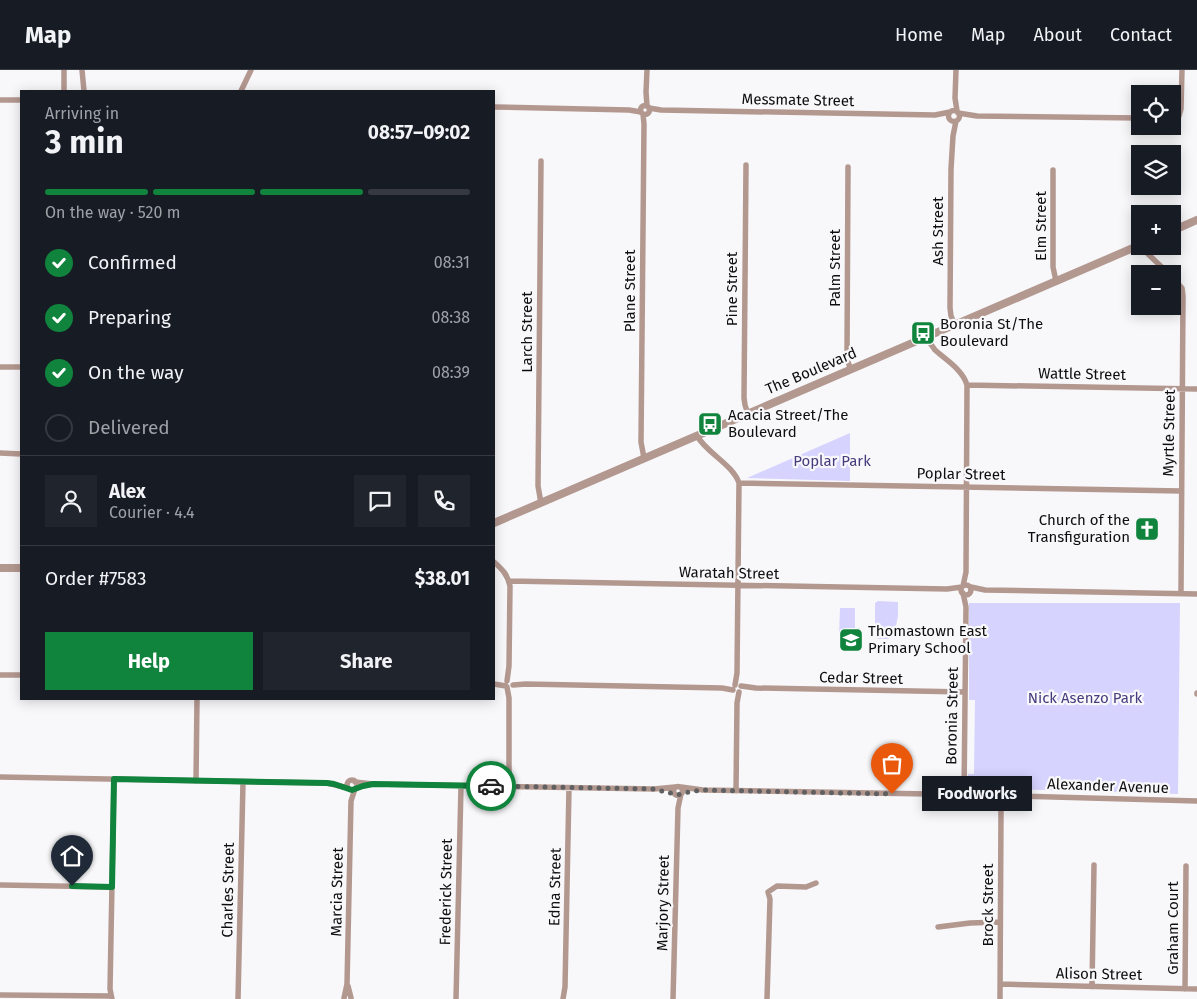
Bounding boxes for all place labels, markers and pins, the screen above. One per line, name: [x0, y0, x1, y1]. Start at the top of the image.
place label: Boronia St/The Boulevard: [940, 315, 1043, 350]
bus stop icon: Boronia St/The Boulevard: [910, 320, 936, 346]
place label: Acacia Street/The Boulevard: [728, 406, 849, 441]
bus stop icon: Acacia Street/The Boulevard: [697, 411, 723, 437]
place label: Church of the Transfiguration: [1028, 511, 1130, 546]
church icon: Church of the Transfiguration: [1134, 516, 1160, 542]
place label: Thomastown East Primary School: [868, 622, 988, 657]
school or university icon: Thomastown East Primary School: [838, 627, 864, 653]
pin: [871, 743, 913, 794]
callout: Foodworks: [922, 776, 1032, 812]
pin: [51, 835, 93, 886]

